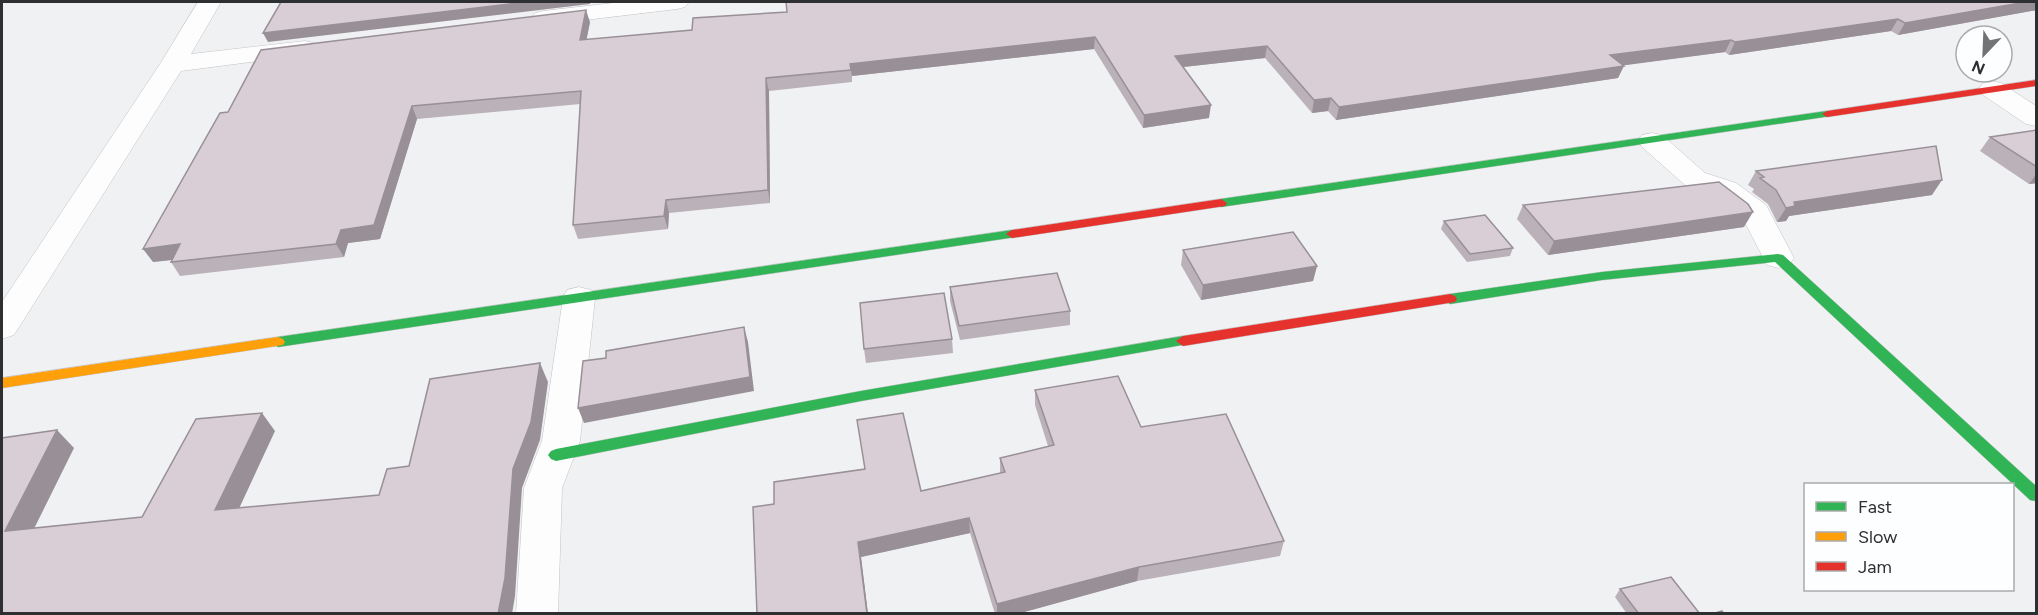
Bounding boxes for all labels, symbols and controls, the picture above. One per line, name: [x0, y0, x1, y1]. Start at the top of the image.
north arrow: [1954, 24, 2014, 84]
text: N: [1969, 56, 1988, 79]
legend: [1804, 483, 2014, 591]
text: Fast: [1858, 496, 1892, 518]
text: Slow: [1858, 526, 1897, 548]
text: Jam: [1858, 556, 1892, 578]

